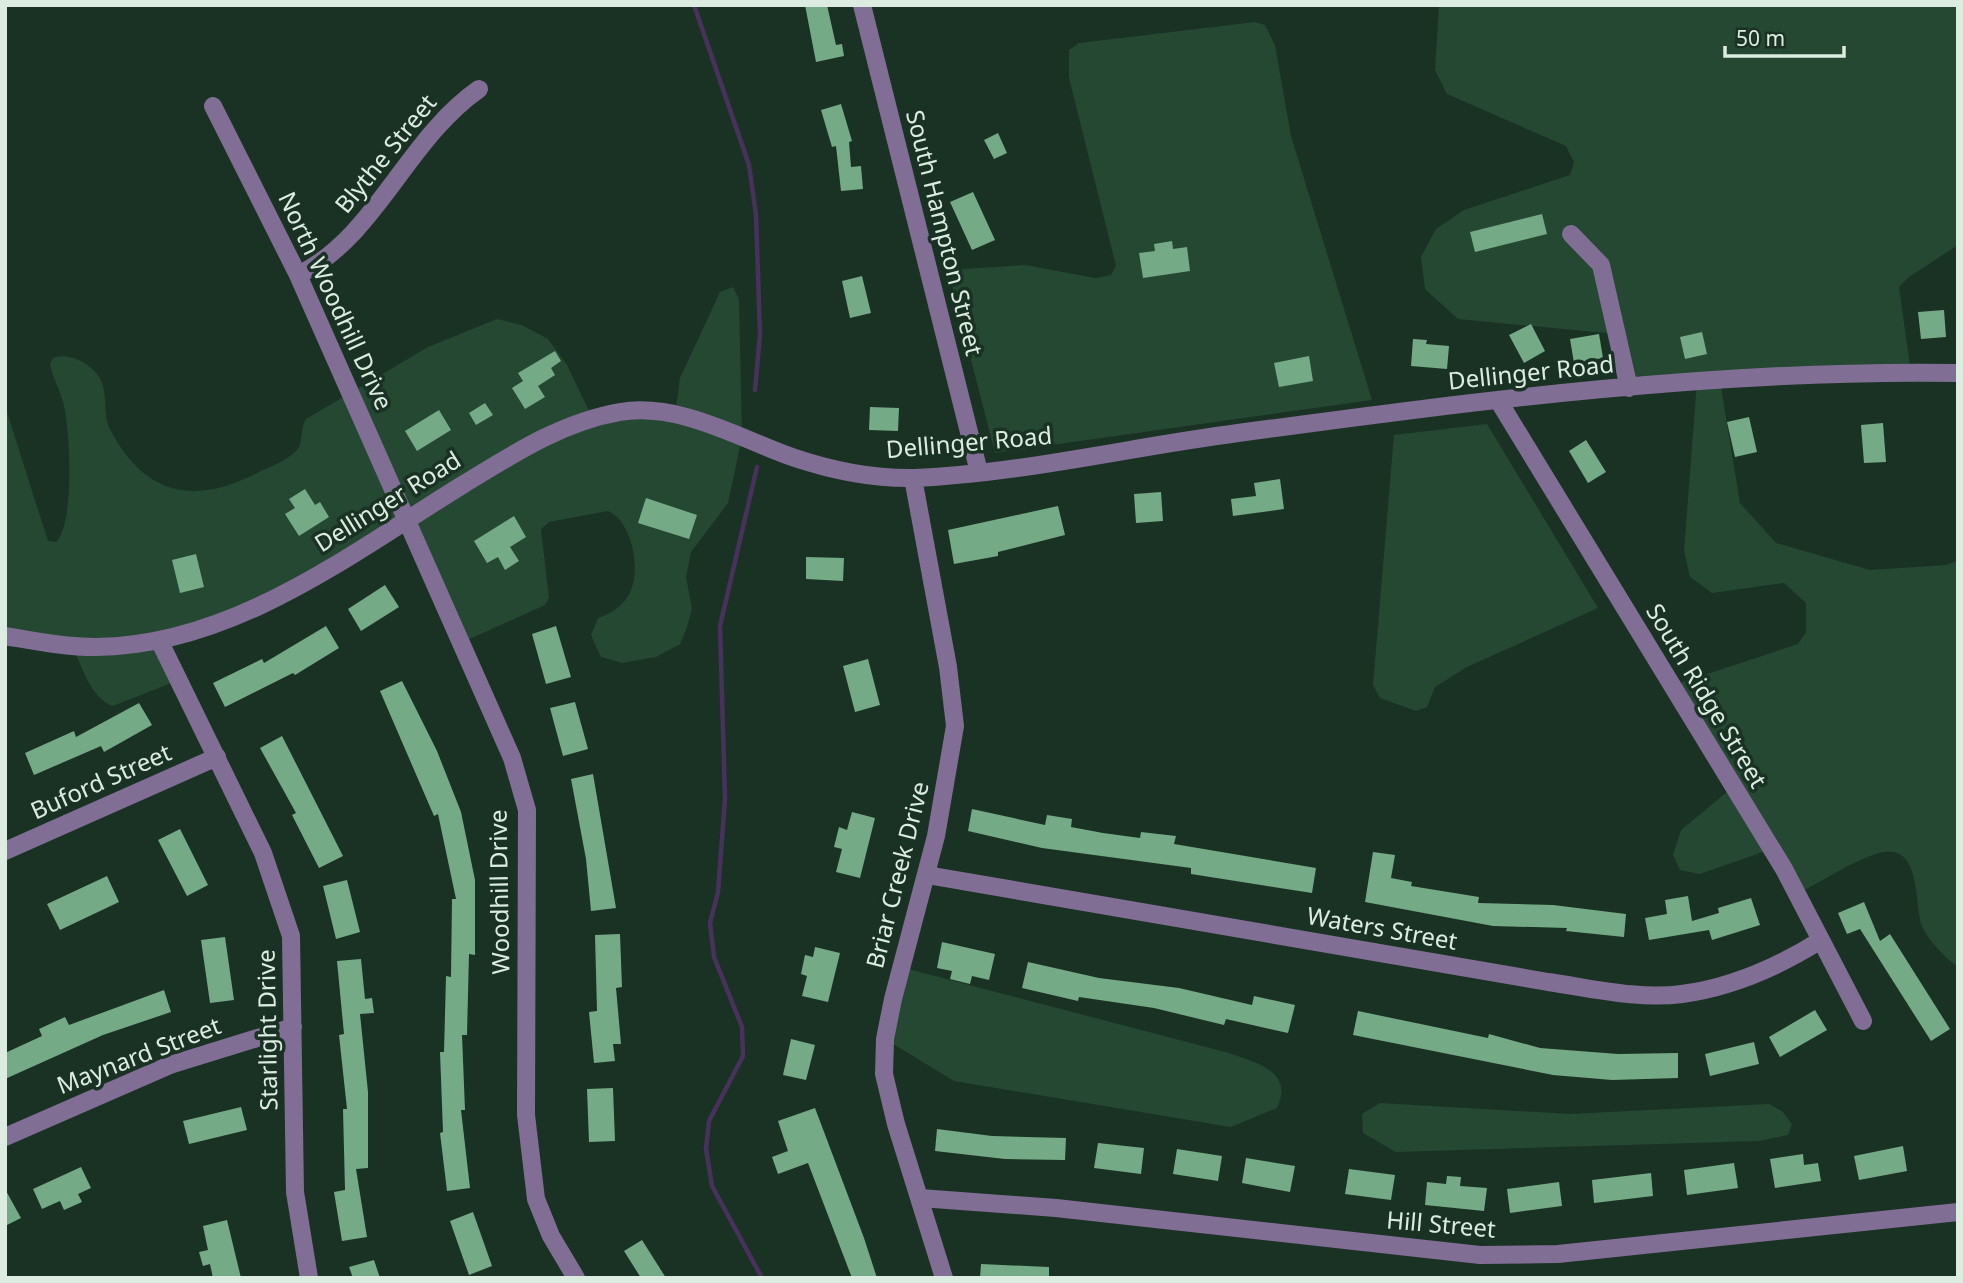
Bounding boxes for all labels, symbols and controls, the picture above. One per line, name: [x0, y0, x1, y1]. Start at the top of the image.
scale bar: [1725, 14, 1844, 58]
text: 50 m: [1736, 24, 1785, 52]
street label: Blythe Street: [327, 86, 443, 220]
street label: South Hampton Street: [899, 106, 992, 359]
street label: North Woodhill Drive: [271, 186, 401, 415]
street label: Dellinger Road: [1446, 346, 1615, 397]
street label: Dellinger Road: [884, 418, 1053, 465]
street label: Dellinger Road: [308, 443, 467, 559]
street label: South Ridge Street: [1639, 597, 1776, 794]
street label: Buford Street: [25, 735, 176, 826]
street label: Briar Creek Drive: [857, 778, 936, 971]
street label: Woodhill Drive: [481, 809, 516, 975]
street label: Waters Street: [1304, 898, 1460, 957]
street label: Starlight Drive: [249, 949, 284, 1111]
street label: Maynard Street: [52, 1008, 226, 1101]
street label: Hill Street: [1385, 1202, 1497, 1245]

